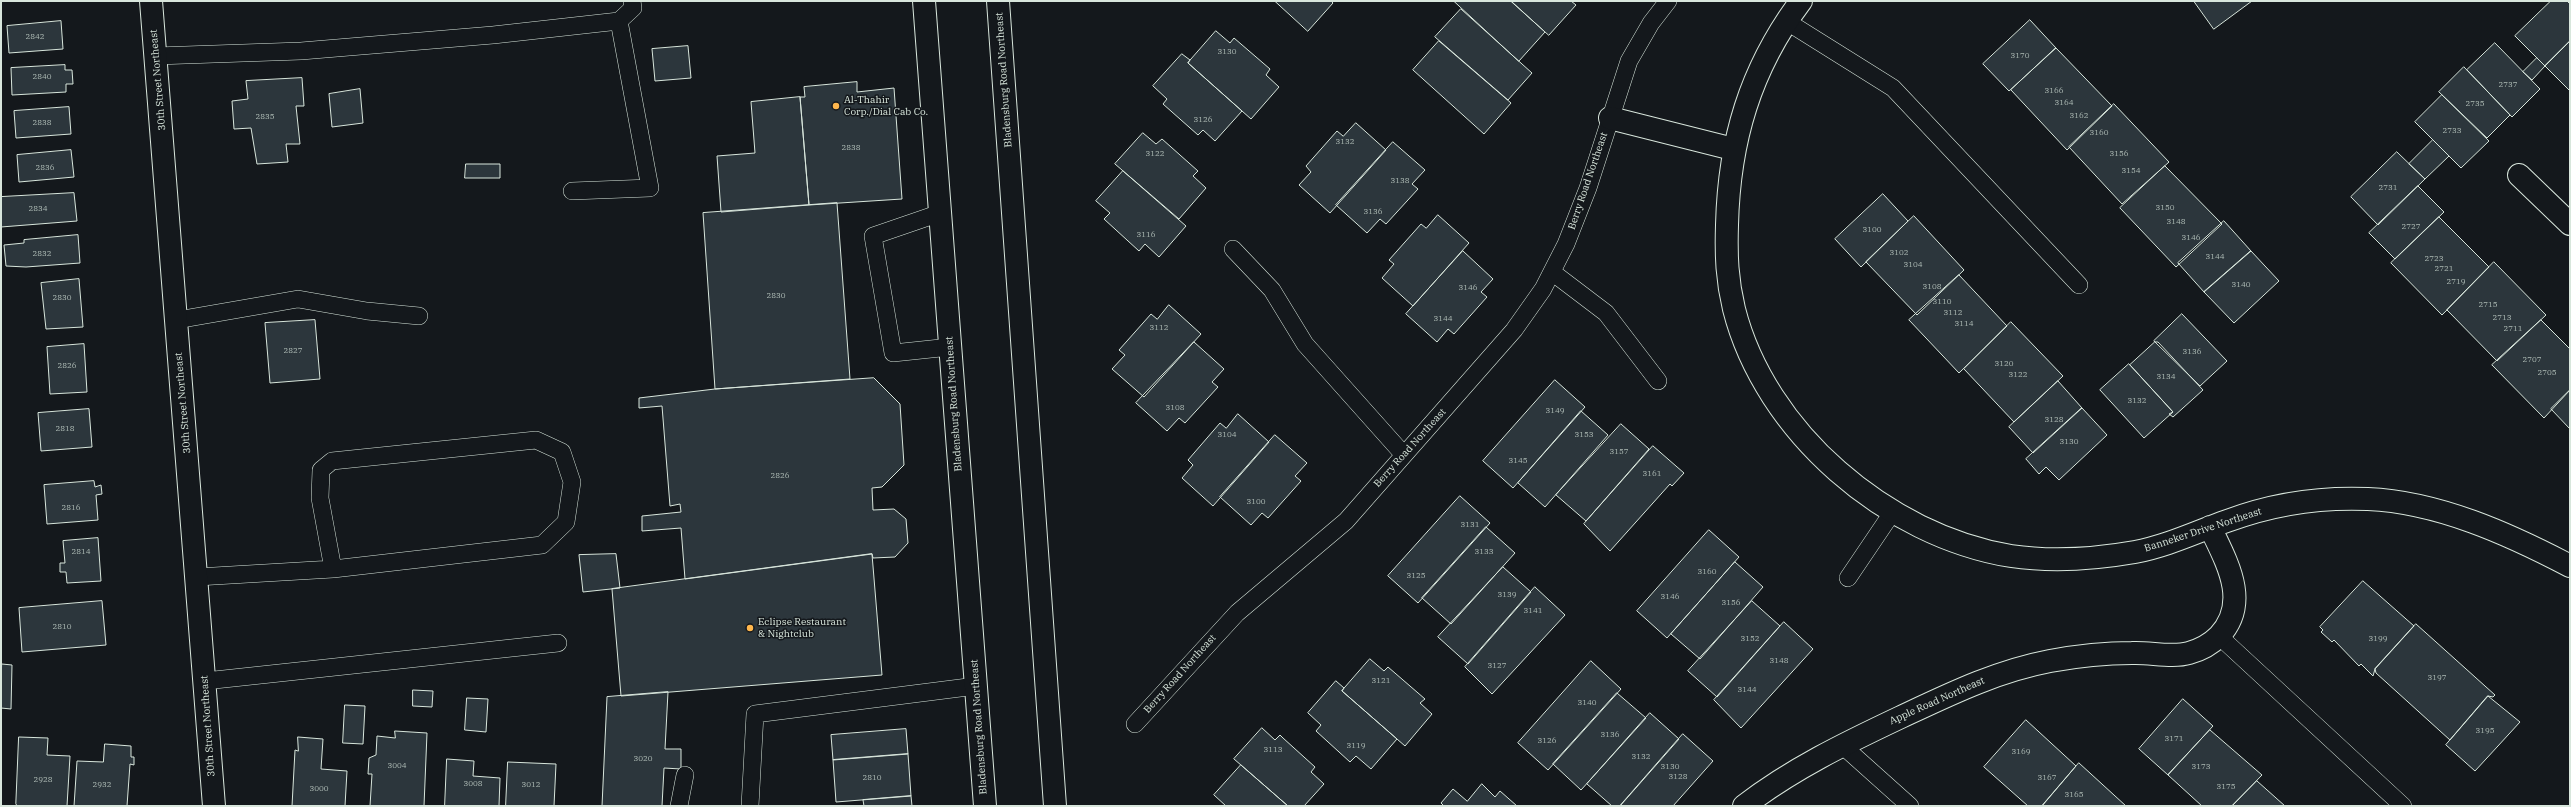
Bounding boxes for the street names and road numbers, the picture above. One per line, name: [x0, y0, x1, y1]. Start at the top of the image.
street label: Bladensburg Road Northeast: [993, 12, 1015, 148]
street label: 30th Street Northeast: [148, 29, 168, 131]
street label: Berry Road Northeast: [1566, 131, 1610, 231]
street label: Bladensburg Road Northeast: [943, 336, 965, 472]
street label: 30th Street Northeast: [173, 352, 193, 454]
street label: Berry Road Northeast: [1371, 406, 1449, 490]
street label: Banneker Drive Northeast: [2143, 505, 2263, 555]
street label: Berry Road Northeast: [1141, 632, 1219, 716]
street label: Bladensburg Road Northeast: [968, 659, 990, 795]
street label: 30th Street Northeast: [198, 675, 218, 777]
street label: Apple Road Northeast: [1888, 675, 1986, 727]

